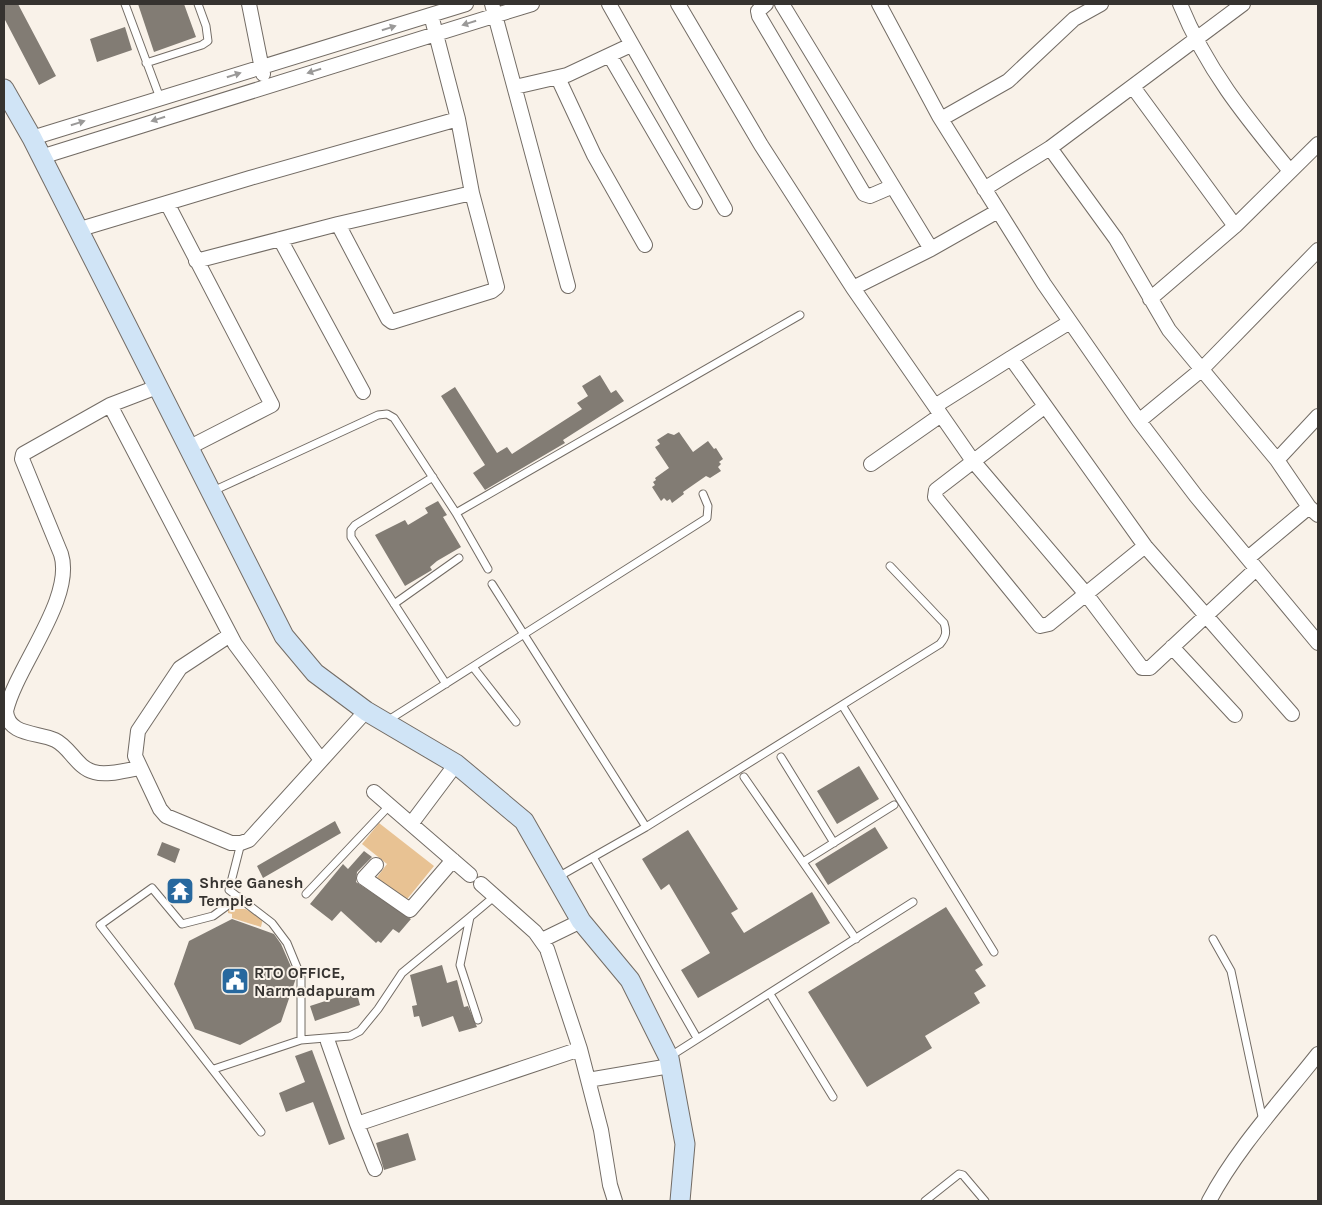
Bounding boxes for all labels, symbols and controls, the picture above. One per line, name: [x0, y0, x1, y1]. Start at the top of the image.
one-way arrow: [461, 20, 476, 28]
one-way arrow: [382, 23, 397, 31]
one-way arrow: [306, 68, 321, 75]
one-way arrow: [226, 71, 241, 79]
one-way arrow: [151, 116, 166, 123]
one-way arrow: [71, 119, 86, 127]
place label: Shree Ganesh Temple: [199, 873, 304, 910]
temple icon: Shree Ganesh Temple: [165, 876, 195, 906]
place label: RTO OFFICE, Narmadapuram: [254, 963, 375, 1000]
public building icon: RTO OFFICE, Narmadapuram: [220, 966, 250, 996]

